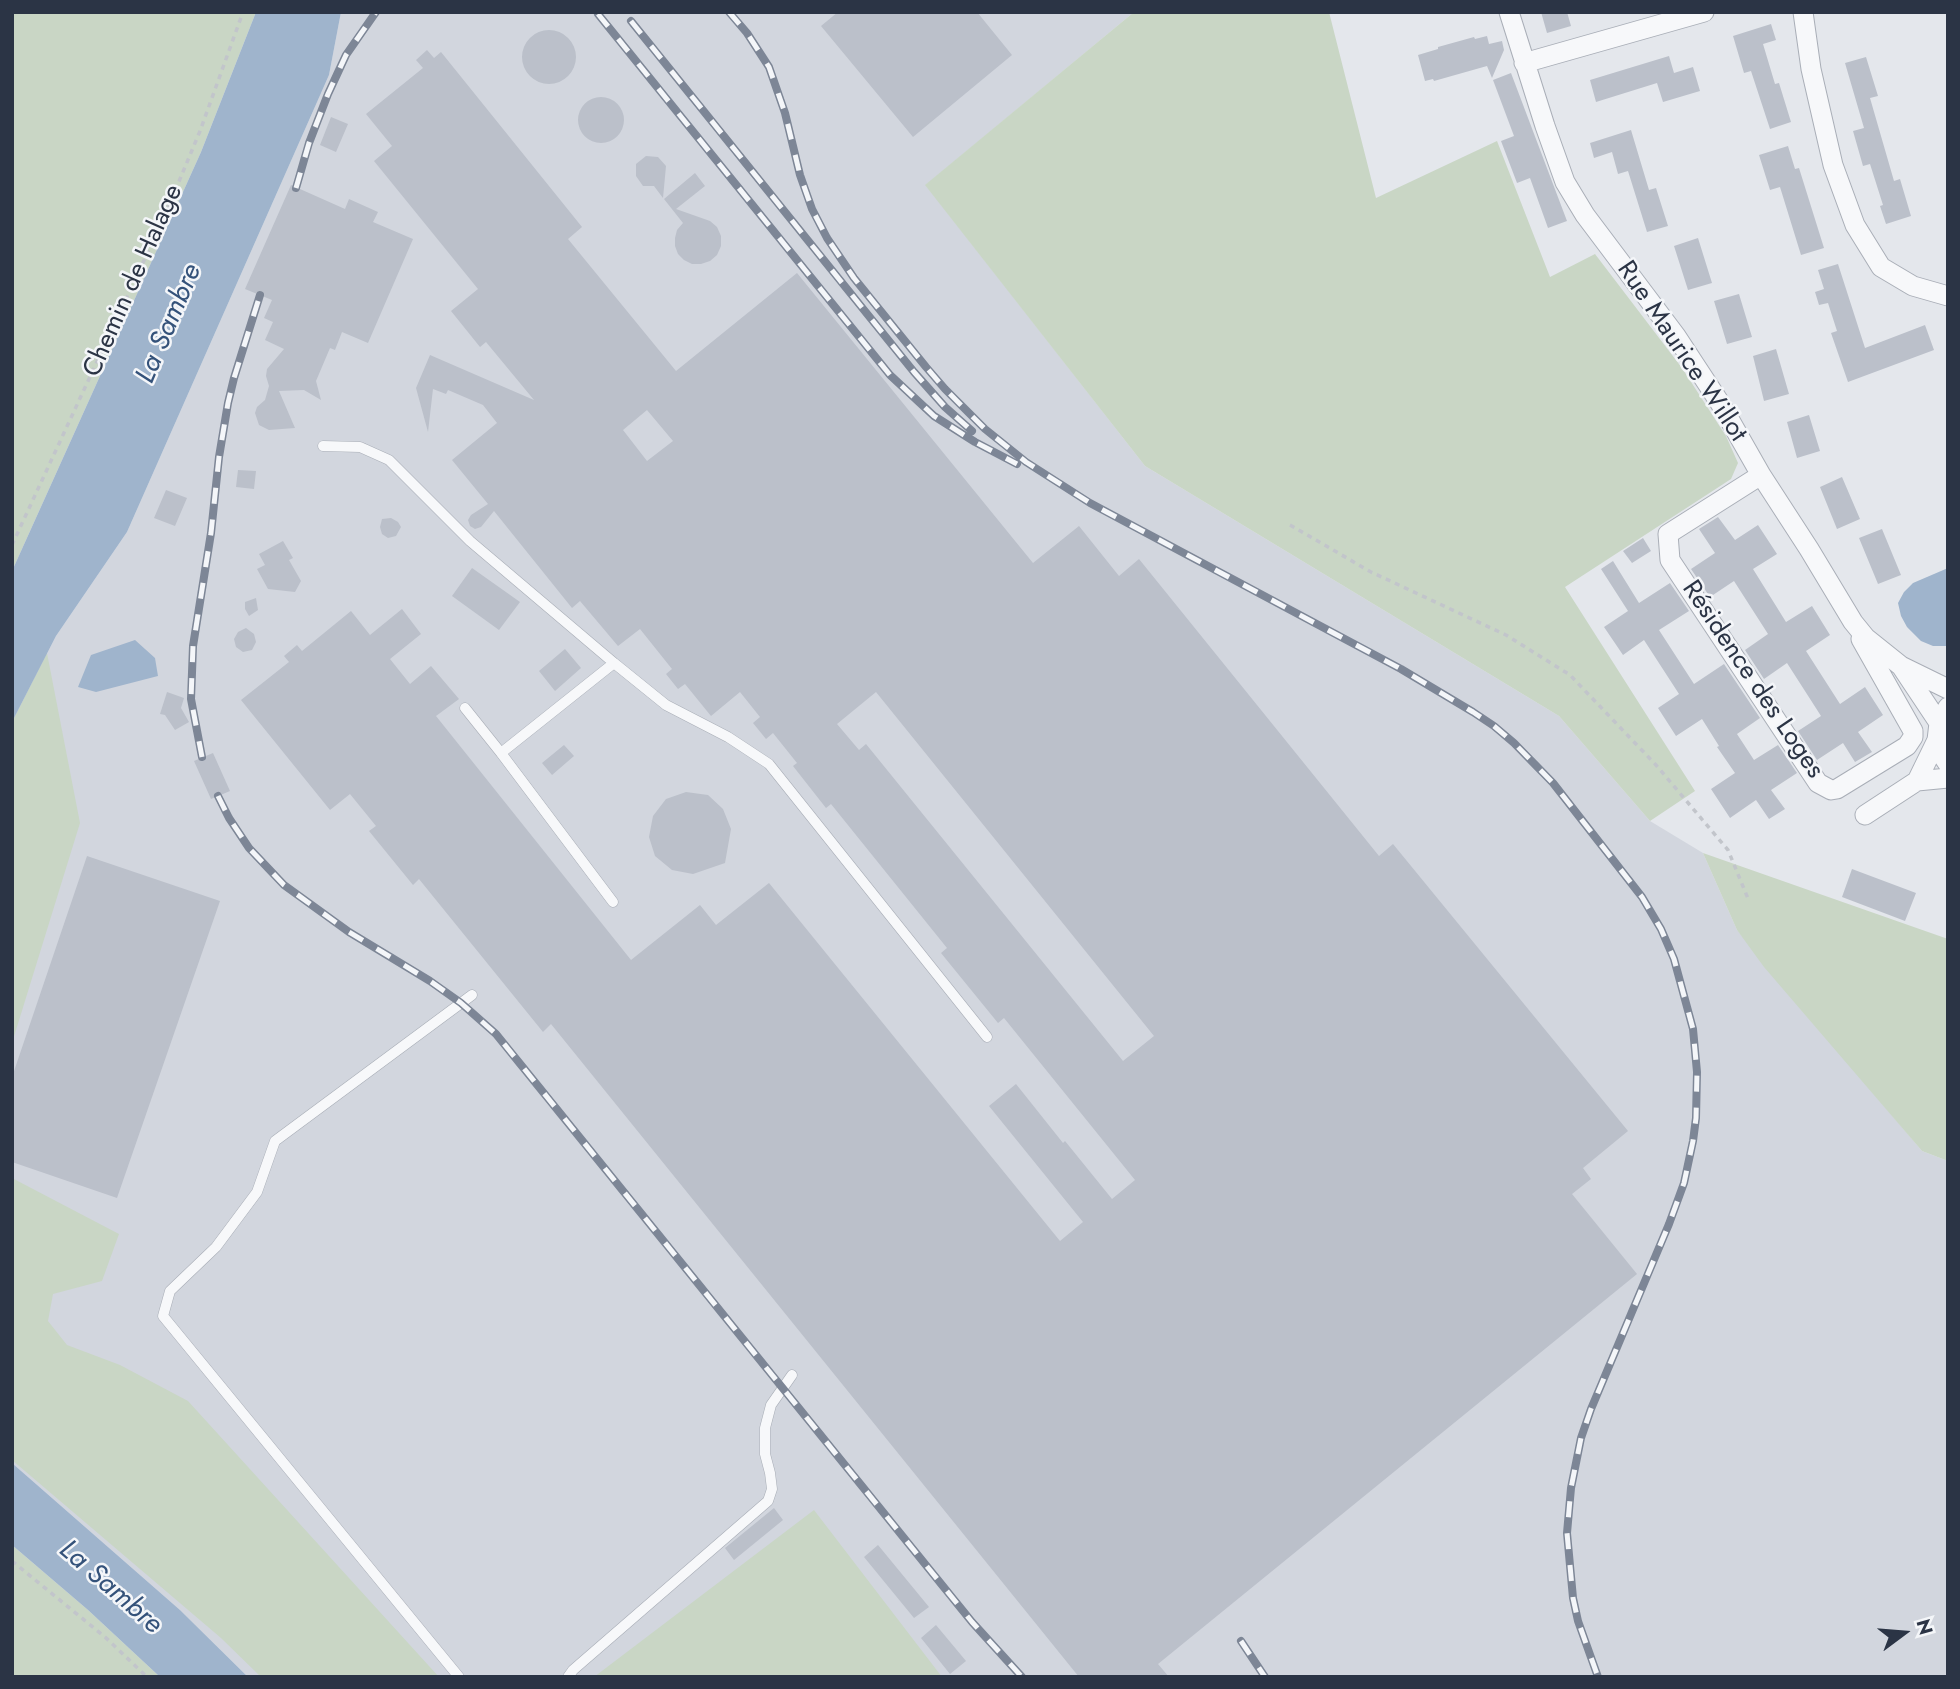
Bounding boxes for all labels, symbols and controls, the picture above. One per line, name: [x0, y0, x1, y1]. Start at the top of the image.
street label: Chemin de Halage: [78, 180, 190, 382]
street label: Rue Maurice Willot: [1609, 256, 1753, 448]
water label: La Sambre: [130, 259, 210, 389]
street label: Résidence des Loges: [1674, 575, 1830, 785]
water label: La Sambre: [51, 1534, 169, 1642]
north arrow: [1869, 1598, 1939, 1668]
text: N: [1910, 1616, 1940, 1638]

